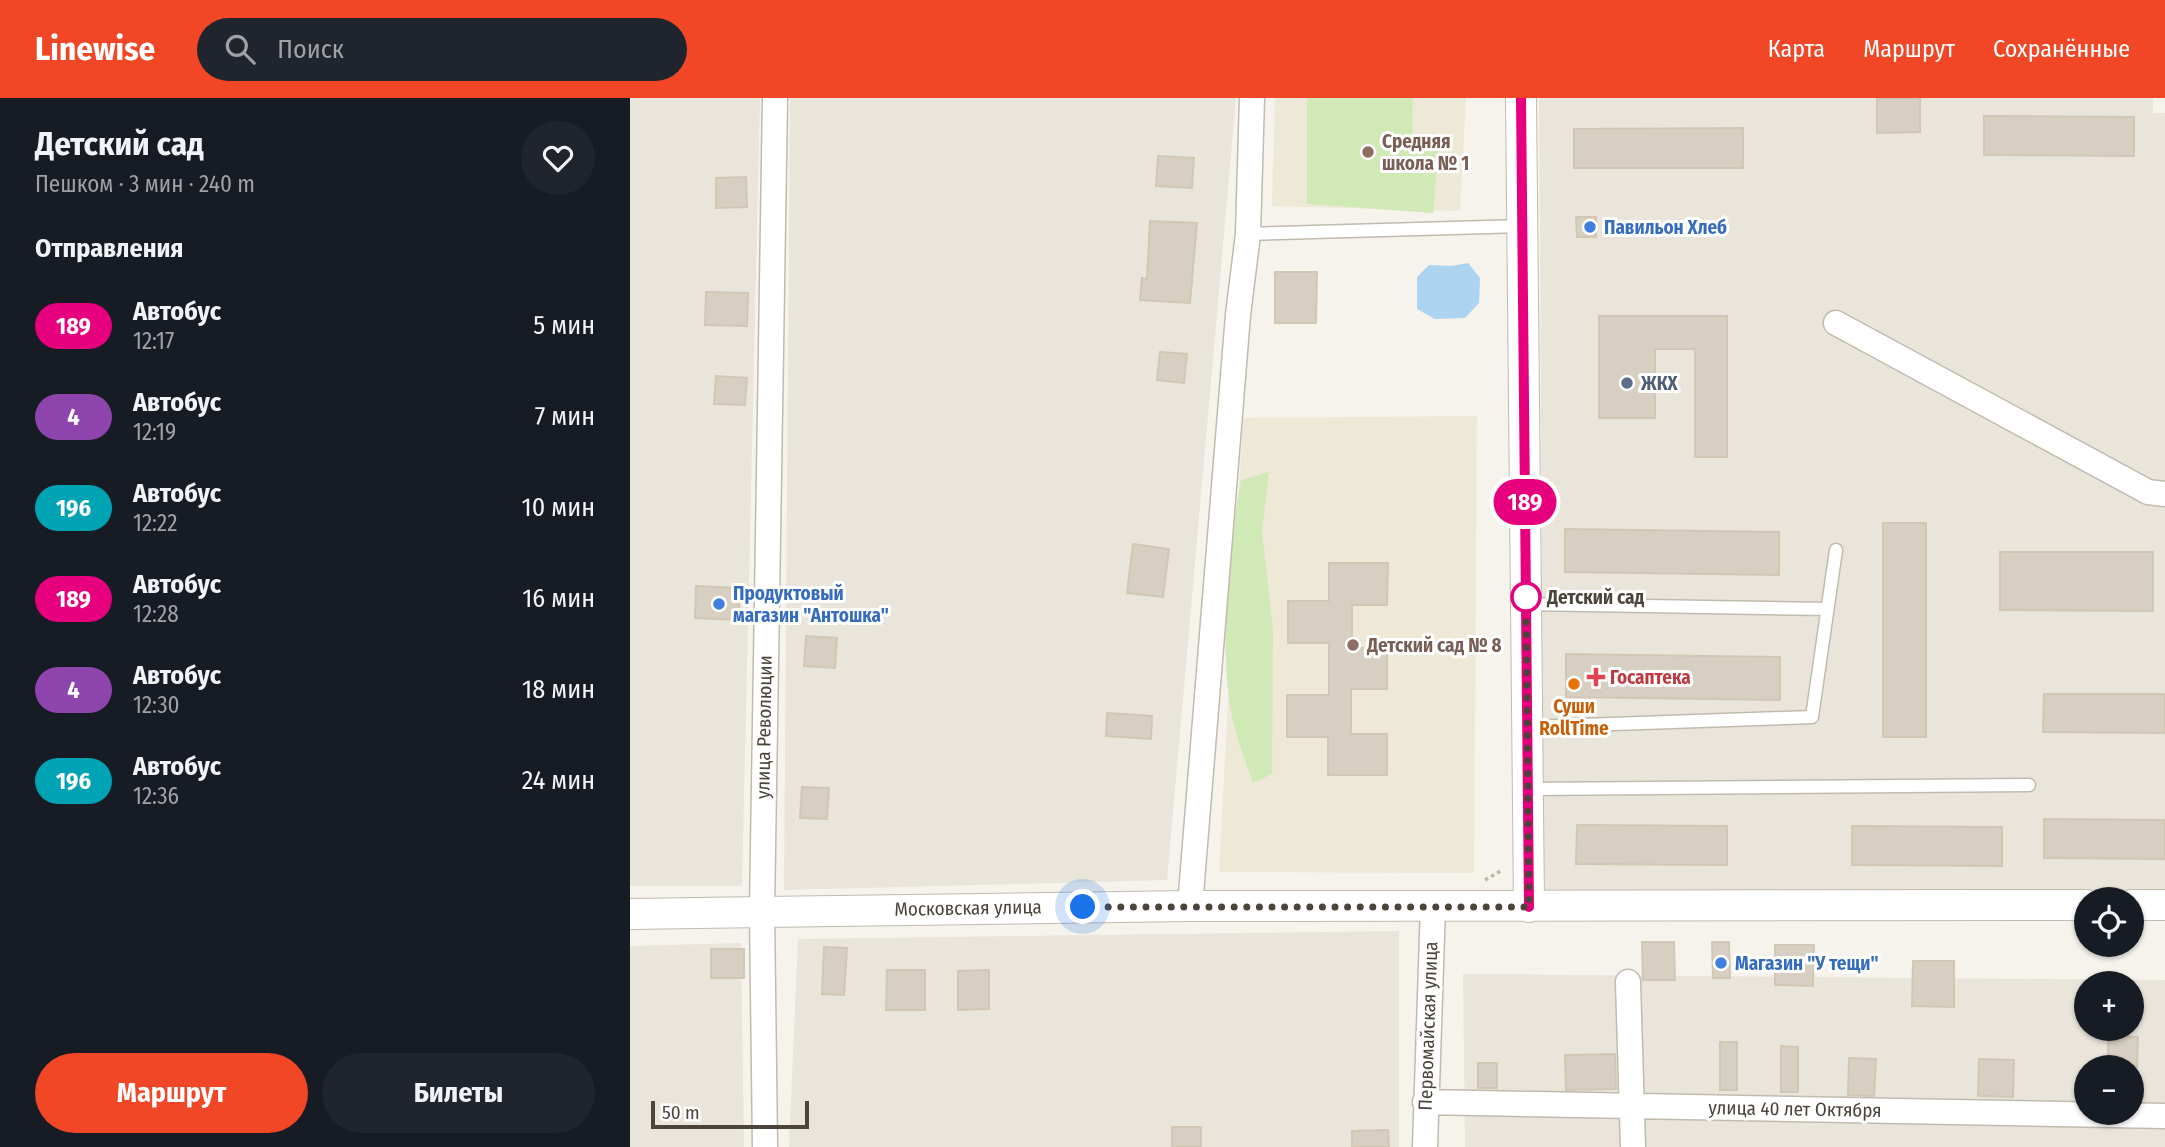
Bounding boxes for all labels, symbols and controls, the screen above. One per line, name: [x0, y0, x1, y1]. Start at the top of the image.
search box: [197, 18, 687, 81]
text: Linewise: [35, 29, 155, 69]
icon: search: [221, 30, 259, 68]
text: Поиск: [277, 34, 344, 65]
text: Карта: [1768, 35, 1825, 63]
text: Маршрут: [1863, 35, 1955, 63]
text: Сохранённые: [1993, 35, 2130, 63]
button: heart: [521, 121, 595, 195]
text: Детский сад: [35, 124, 204, 164]
place label: Средняя школа № 1: [1382, 130, 1469, 175]
marker: Средняя школа № 1: [1360, 144, 1376, 160]
text: Пешком · 3 мин · 240 m: [35, 170, 255, 198]
place label: Павильон Хлеб: [1604, 216, 1727, 239]
marker: Павильон Хлеб: [1582, 219, 1598, 235]
text: Отправления: [35, 233, 184, 264]
text: Автобус: [133, 296, 221, 327]
text: 5 мин: [533, 310, 595, 341]
text: 189: [56, 312, 91, 340]
text: 12:17: [133, 327, 174, 355]
place label: ЖКХ: [1640, 372, 1679, 395]
marker: ЖКХ: [1619, 375, 1635, 391]
text: Автобус: [133, 387, 221, 418]
text: 7 мин: [535, 401, 595, 432]
text: 4: [67, 403, 80, 431]
text: 12:19: [133, 418, 176, 446]
text: Автобус: [133, 478, 221, 509]
line badge: 189: [1485, 479, 1565, 525]
text: 189: [1508, 488, 1542, 516]
text: 10 мин: [522, 492, 595, 523]
text: 196: [56, 494, 91, 522]
text: 12:22: [133, 509, 177, 537]
text: Автобус: [133, 569, 221, 600]
place label: Продуктовый магазин "Антошка": [733, 582, 889, 627]
marker: Детский сад: [1511, 582, 1541, 612]
text: 16 мин: [522, 583, 595, 614]
text: 189: [56, 585, 91, 613]
place label: Детский сад: [1546, 586, 1645, 609]
marker: Продуктовый магазин "Антошка": [711, 596, 727, 612]
text: 12:28: [133, 600, 179, 628]
place label: Детский сад № 8: [1366, 634, 1502, 657]
marker: Детский сад № 8: [1345, 637, 1361, 653]
street label: улица Революции: [751, 655, 777, 799]
text: Автобус: [133, 660, 221, 691]
place label: Госаптека: [1610, 666, 1691, 689]
marker: Госаптека: [1588, 669, 1604, 685]
text: 18 мин: [522, 674, 595, 705]
text: 4: [67, 676, 80, 704]
marker: Суши RollTime: [1566, 676, 1582, 692]
text: 12:30: [133, 691, 180, 719]
place label: Суши RollTime: [1539, 695, 1609, 740]
text: Автобус: [133, 751, 221, 782]
text: 24 мин: [522, 765, 595, 796]
text: 196: [56, 767, 91, 795]
text: 12:36: [133, 782, 179, 810]
map controls: [2074, 887, 2144, 1125]
button: locate: [2074, 887, 2144, 957]
your location: [1065, 889, 1100, 924]
street label: Московская улица: [894, 895, 1042, 921]
street label: Первомайская улица: [1414, 941, 1442, 1111]
place label: Магазин "У тещи": [1735, 952, 1878, 975]
marker: Магазин "У тещи": [1713, 955, 1729, 971]
button: +: [2074, 971, 2144, 1041]
button: Маршрут: [35, 1053, 308, 1133]
button: Билеты: [322, 1053, 595, 1133]
button: −: [2074, 1055, 2144, 1125]
street label: улица 40 лет Октября: [1708, 1096, 1882, 1122]
scale bar: [651, 1098, 808, 1130]
text: 50 m: [662, 1101, 700, 1124]

